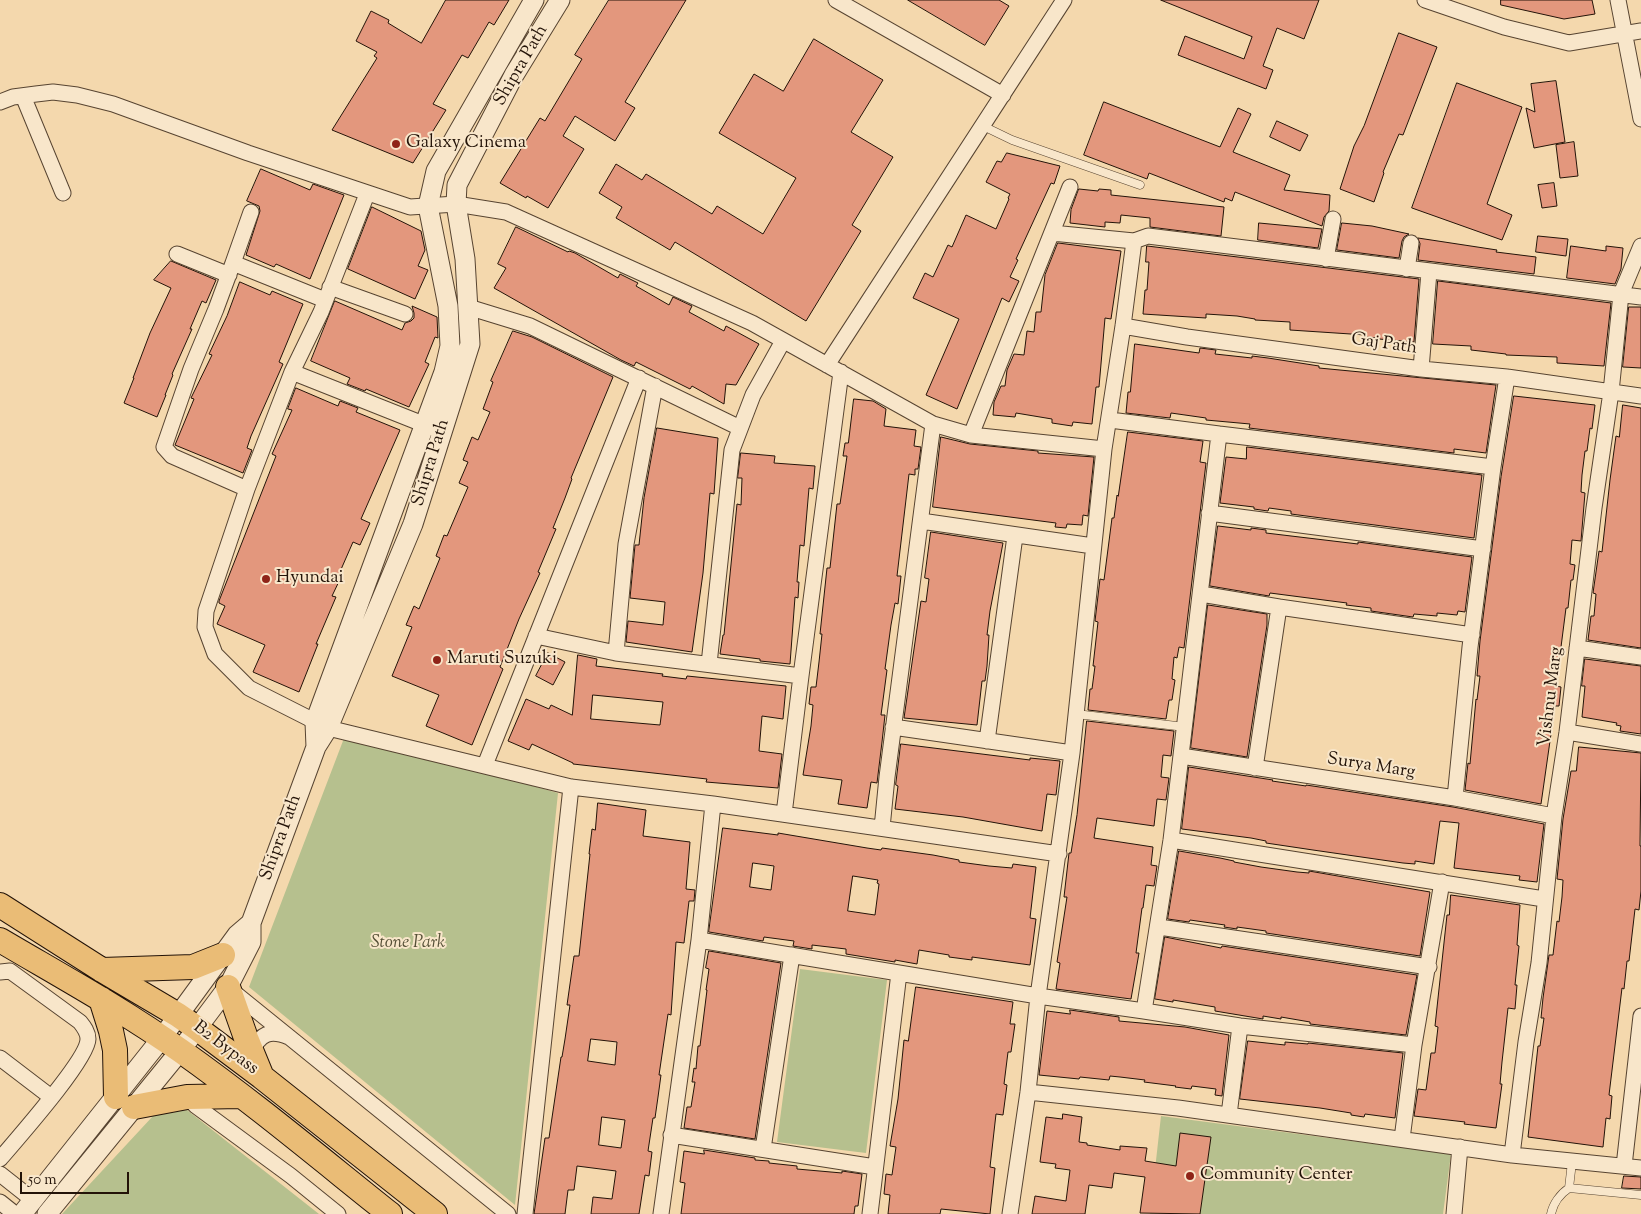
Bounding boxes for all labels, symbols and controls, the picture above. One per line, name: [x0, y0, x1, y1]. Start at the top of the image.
street label: Shipra Path: [490, 22, 554, 110]
place label: Galaxy Cinema: [406, 133, 526, 155]
marker: Galaxy Cinema: [390, 138, 402, 150]
street label: Gaj Path: [1350, 330, 1418, 360]
street label: Shipra Path: [409, 417, 455, 509]
place label: Hyundai: [276, 568, 344, 590]
marker: Hyundai: [260, 573, 272, 585]
street label: Vishnu Marg: [1535, 646, 1569, 748]
place label: Maruti Suzuki: [447, 649, 557, 671]
marker: Maruti Suzuki: [431, 654, 443, 666]
street label: Surya Marg: [1325, 749, 1417, 785]
street label: Shipra Path: [256, 792, 308, 884]
park label: Stone Park: [371, 933, 445, 955]
street label: B2 Bypass: [188, 1017, 262, 1081]
scale bar: [22, 1162, 131, 1194]
place label: Community Center: [1200, 1165, 1353, 1187]
text: 50 m: [28, 1170, 57, 1191]
marker: Community Center: [1184, 1170, 1196, 1182]

